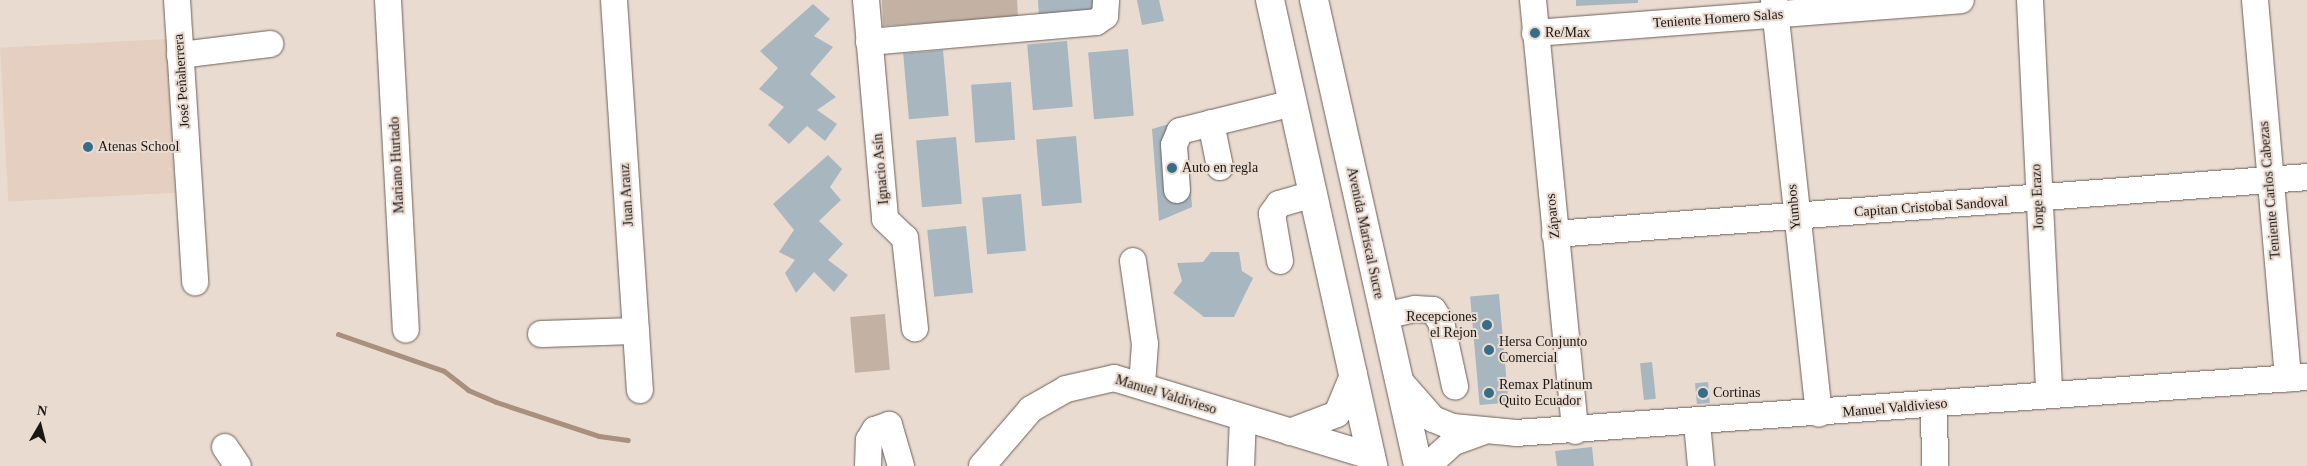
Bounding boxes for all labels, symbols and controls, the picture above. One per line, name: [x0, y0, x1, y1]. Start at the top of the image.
street label: Teniente Homero Salas: [1652, 6, 1784, 32]
place label: Re/Max: [1545, 25, 1590, 41]
marker: Re/Max: [1529, 27, 1541, 39]
street label: José Peñaherrera: [170, 33, 194, 129]
street label: Mariano Hurtado: [386, 116, 408, 214]
street label: Teniente Carlos Cabezas: [2256, 120, 2284, 260]
street label: Ignacio Asín: [869, 132, 893, 206]
place label: Atenas School: [98, 139, 179, 155]
marker: Atenas School: [82, 141, 94, 153]
place label: Auto en regla: [1182, 160, 1258, 176]
marker: Auto en regla: [1166, 162, 1178, 174]
street label: Juan Arauz: [616, 163, 638, 227]
street label: Jorge Erazo: [2028, 163, 2048, 231]
street label: Avenida Mariscal Sucre: [1343, 166, 1387, 300]
street label: Yumbos: [1784, 183, 1804, 231]
street label: Záparos: [1542, 193, 1564, 239]
street label: Capitan Cristobal Sandoval: [1854, 193, 2008, 221]
place label: Recepciones el Rejon: [1406, 309, 1477, 342]
marker: Recepciones el Rejon: [1481, 319, 1493, 331]
place label: Hersa Conjunto Comercial: [1499, 334, 1587, 367]
marker: Hersa Conjunto Comercial: [1483, 344, 1495, 356]
street label: Manuel Valdivieso: [1113, 372, 1219, 418]
place label: Remax Platinum Quito Ecuador: [1499, 377, 1593, 410]
place label: Cortinas: [1713, 385, 1760, 401]
marker: Remax Platinum Quito Ecuador: [1483, 387, 1495, 399]
marker: Cortinas: [1697, 387, 1709, 399]
street label: Manuel Valdivieso: [1842, 395, 1948, 421]
north arrow: [15, 401, 65, 451]
text: N: [36, 403, 48, 419]

